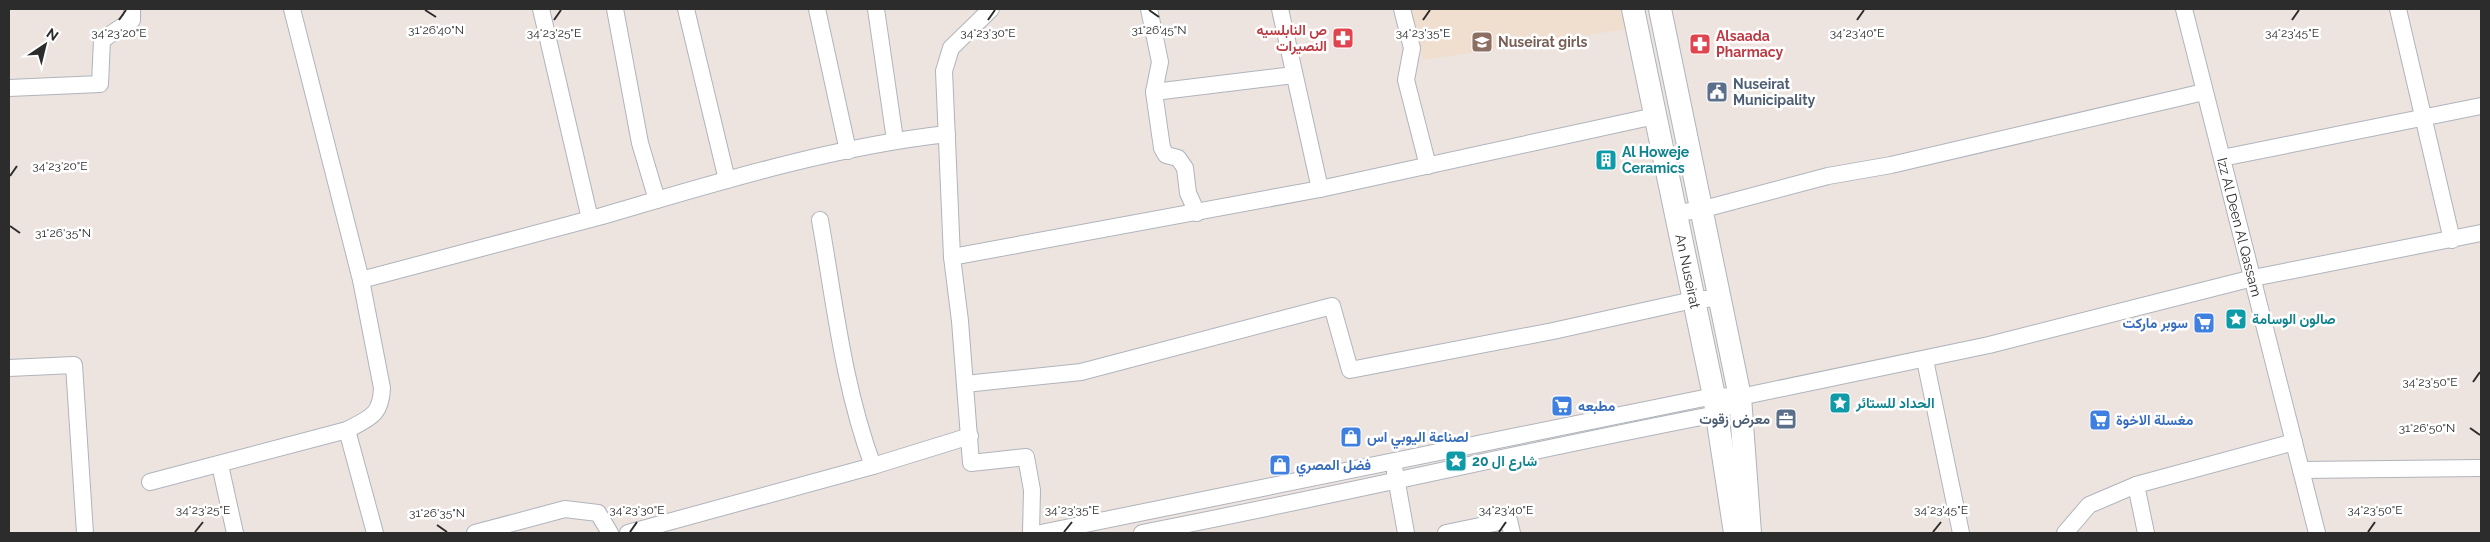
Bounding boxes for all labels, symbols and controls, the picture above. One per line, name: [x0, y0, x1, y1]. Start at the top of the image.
north arrow: [20, 20, 70, 70]
place label: ص النابلسيه النصيرات: [1256, 22, 1327, 55]
text: 31°26'40"N: [408, 23, 464, 37]
text: 31°26'45"N: [1131, 23, 1187, 37]
text: N: [43, 25, 61, 44]
text: 34°23'20"E: [91, 26, 147, 40]
text: 34°23'25"E: [527, 26, 581, 40]
text: 34°23'30"E: [960, 26, 1016, 40]
pharmacy icon: ص النابلسيه النصيرات: [1331, 26, 1355, 50]
text: 34°23'35"E: [1396, 26, 1450, 40]
text: 34°23'40"E: [1830, 26, 1884, 40]
text: 34°23'45"E: [2265, 26, 2319, 40]
place label: Alsaada Pharmacy: [1716, 28, 1783, 60]
school or university icon: Nuseirat girls: [1470, 30, 1494, 54]
pharmacy icon: Alsaada Pharmacy: [1688, 32, 1712, 56]
place label: Nuseirat girls: [1498, 34, 1588, 50]
place label: Nuseirat Municipality: [1733, 76, 1816, 108]
public building icon: Nuseirat Municipality: [1705, 80, 1729, 104]
place label: Al Howeje Ceramics: [1622, 144, 1690, 176]
building icon: Al Howeje Ceramics: [1594, 148, 1618, 172]
street label: Izz Al Deen Al Qassam: [2214, 156, 2265, 298]
text: 34°23'20"E: [32, 159, 88, 173]
text: 31°26'35"N: [35, 226, 91, 240]
street label: An Nuseirat: [1672, 233, 1704, 310]
place icon: صالون الوسامة: [2224, 307, 2248, 331]
supermarket icon: سوبر ماركت: [2192, 311, 2216, 335]
place label: صالون الوسامة: [2252, 311, 2336, 328]
place label: سوبر ماركت: [2123, 315, 2188, 332]
text: 34°23'50"E: [2402, 375, 2458, 389]
place icon: الحداد للستائر: [1828, 391, 1852, 415]
supermarket icon: مطبعه: [1550, 394, 1574, 418]
place label: الحداد للستائر: [1855, 395, 1935, 412]
place label: مطبعه: [1578, 398, 1616, 415]
office icon: معرض زقوت: [1774, 407, 1798, 431]
supermarket icon: مغسلة الاخوة: [2088, 408, 2112, 432]
place label: معرض زقوت: [1699, 411, 1770, 428]
place label: مغسلة الاخوة: [2116, 412, 2194, 429]
text: 31°26'50"N: [2399, 421, 2455, 435]
shop icon: لصناعة اليوبي اس: [1339, 425, 1363, 449]
place label: لصناعة اليوبي اس: [1367, 429, 1469, 449]
place icon: شارع ال 20: [1444, 449, 1468, 473]
shop icon: فضل المصري: [1268, 453, 1292, 477]
place label: شارع ال 20: [1472, 453, 1537, 471]
place label: فضل المصري: [1296, 457, 1371, 477]
text: 34°23'25"E: [176, 503, 230, 517]
text: 34°23'30"E: [609, 503, 665, 517]
text: 34°23'35"E: [1045, 503, 1099, 517]
text: 34°23'40"E: [1479, 503, 1533, 517]
text: 34°23'45"E: [1914, 503, 1968, 517]
text: 34°23'50"E: [2347, 503, 2403, 517]
text: 31°26'35"N: [409, 506, 465, 520]

